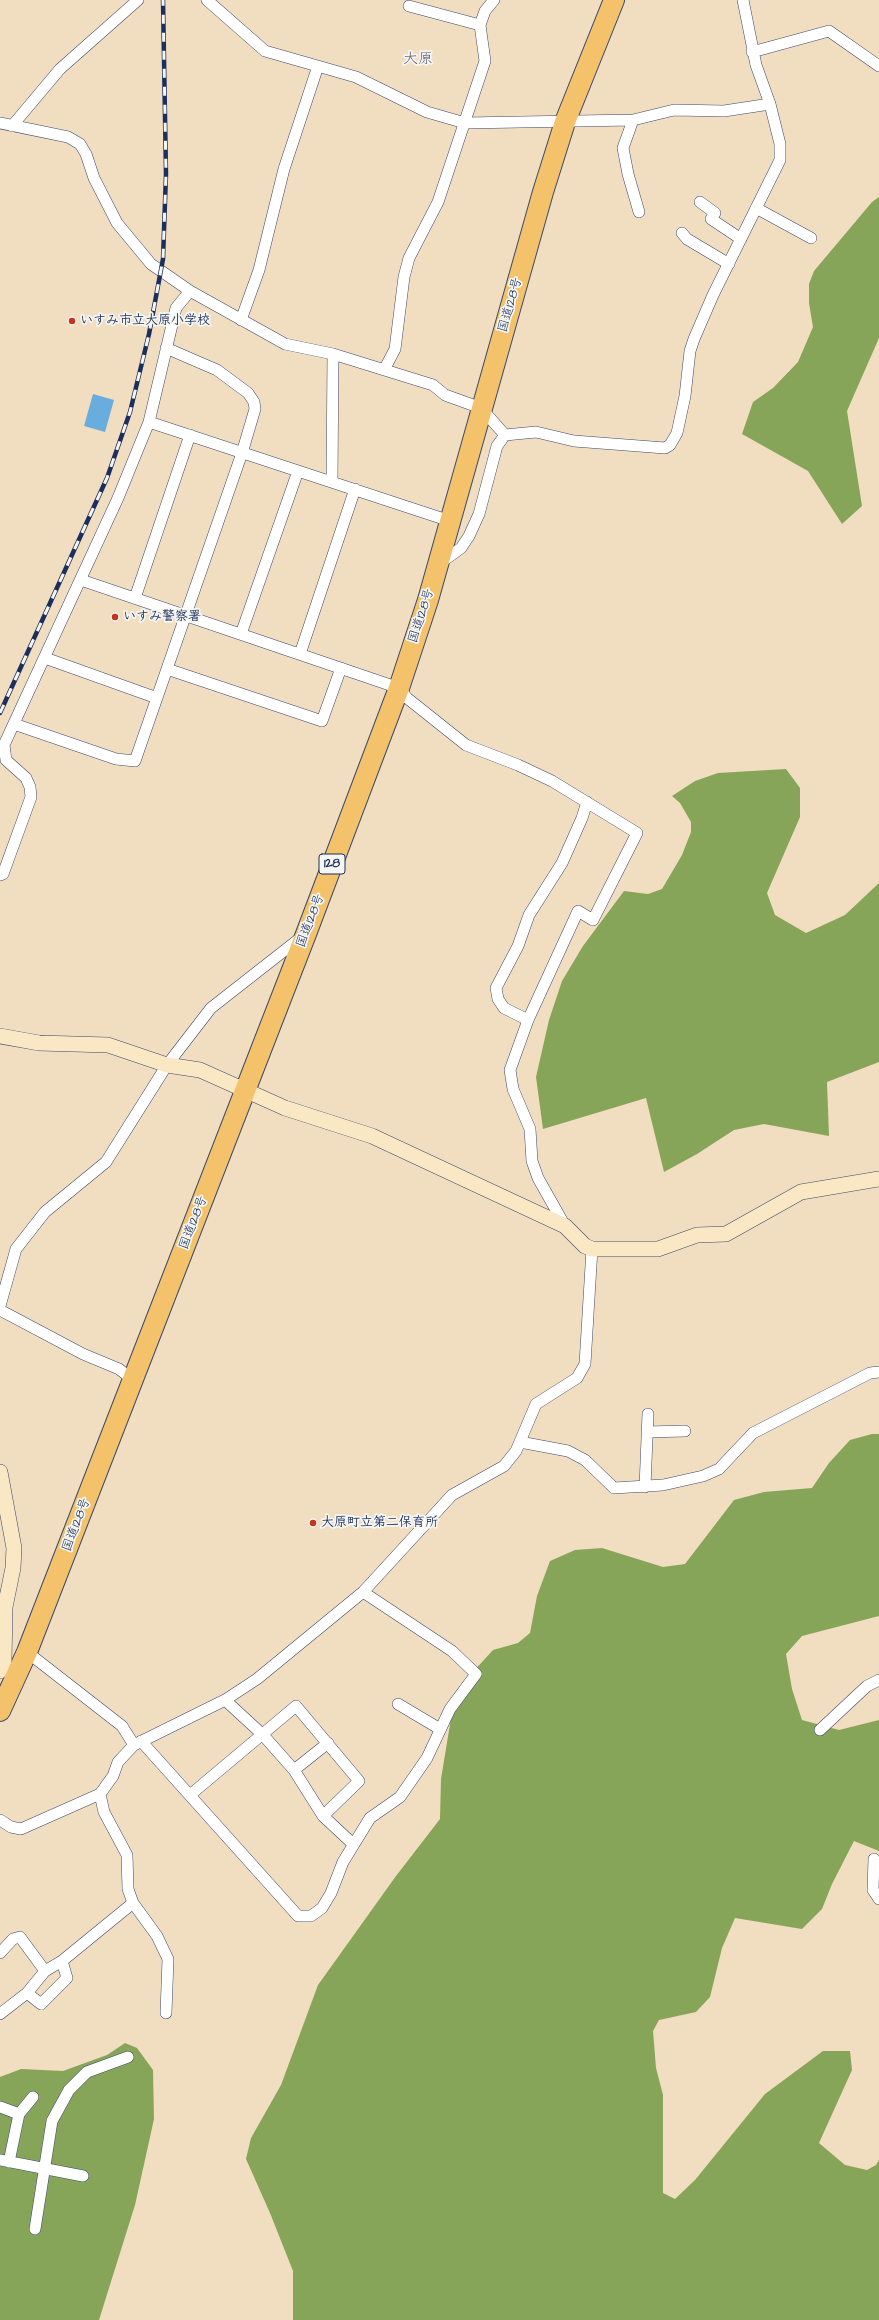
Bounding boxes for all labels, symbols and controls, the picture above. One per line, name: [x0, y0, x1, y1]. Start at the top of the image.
district label: 大原: [403, 51, 433, 69]
street label: 国道128号: [496, 276, 526, 334]
place label: いすみ市立大原小学校: [80, 313, 210, 329]
marker: いすみ市立大原小学校: [67, 316, 77, 326]
street label: 国道128号: [406, 587, 438, 645]
place label: いすみ警察署: [123, 609, 201, 625]
marker: いすみ警察署: [110, 612, 120, 622]
road number: 128: [319, 854, 345, 874]
street label: 国道128号: [294, 892, 328, 950]
street label: 国道128号: [177, 1194, 211, 1252]
street label: 国道128号: [60, 1496, 94, 1554]
place label: 大原町立第二保育所: [321, 1515, 438, 1531]
marker: 大原町立第二保育所: [308, 1518, 318, 1528]

